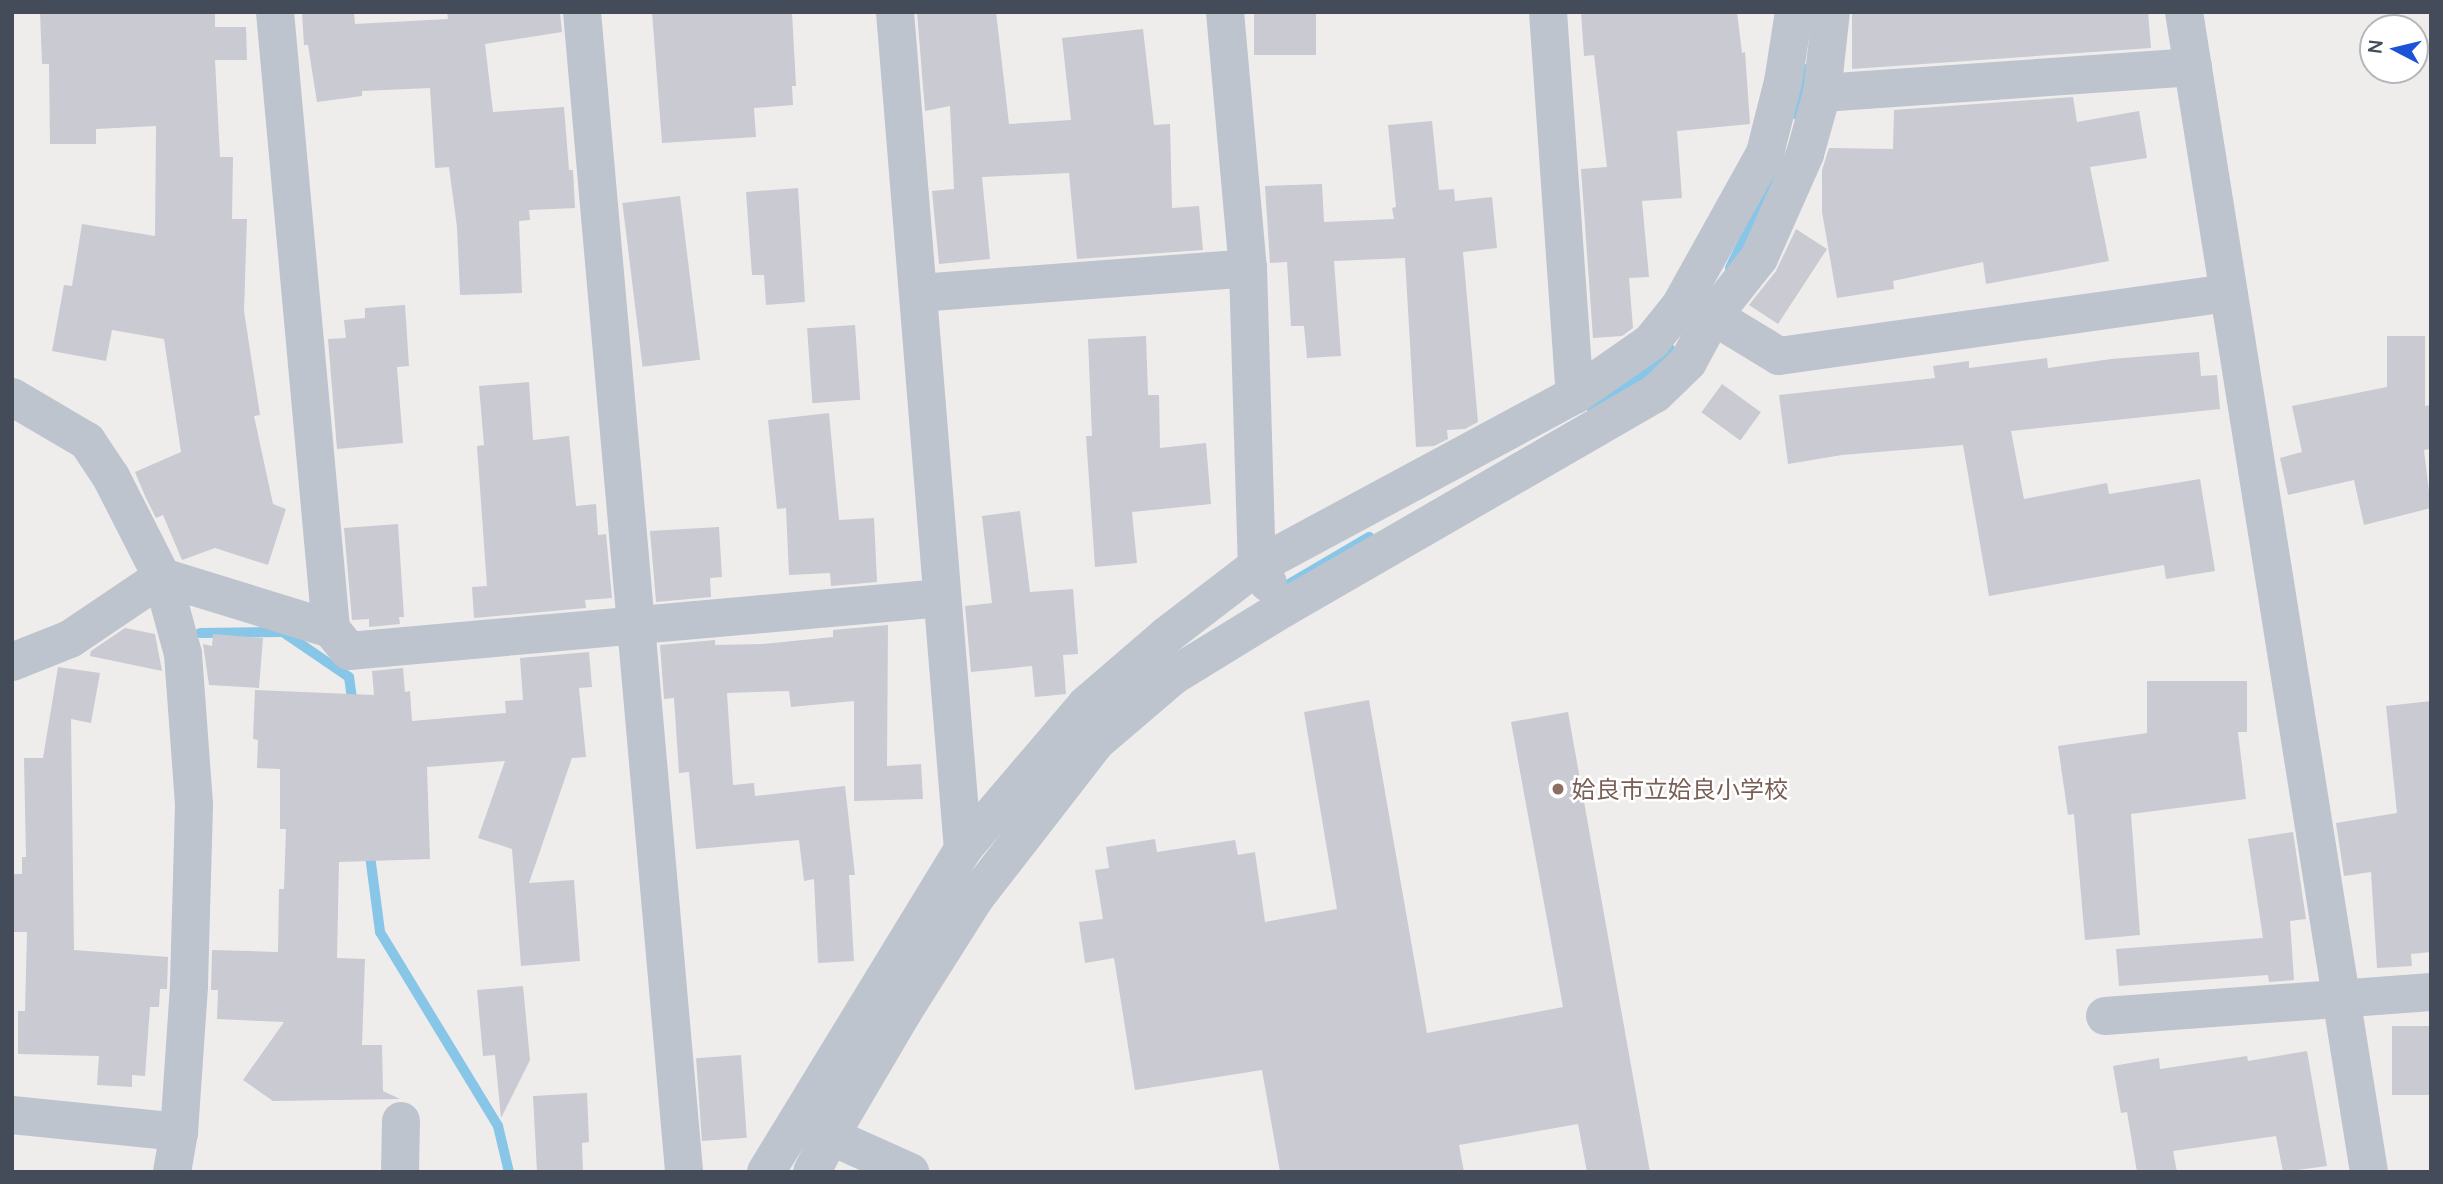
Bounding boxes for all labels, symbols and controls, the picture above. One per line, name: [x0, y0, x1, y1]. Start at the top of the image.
north arrow: [2359, 14, 2429, 84]
text: N: [2361, 38, 2389, 55]
place label: 姶良市立姶良小学校: [1572, 775, 1788, 803]
marker: 姶良市立姶良小学校: [1550, 781, 1566, 797]

